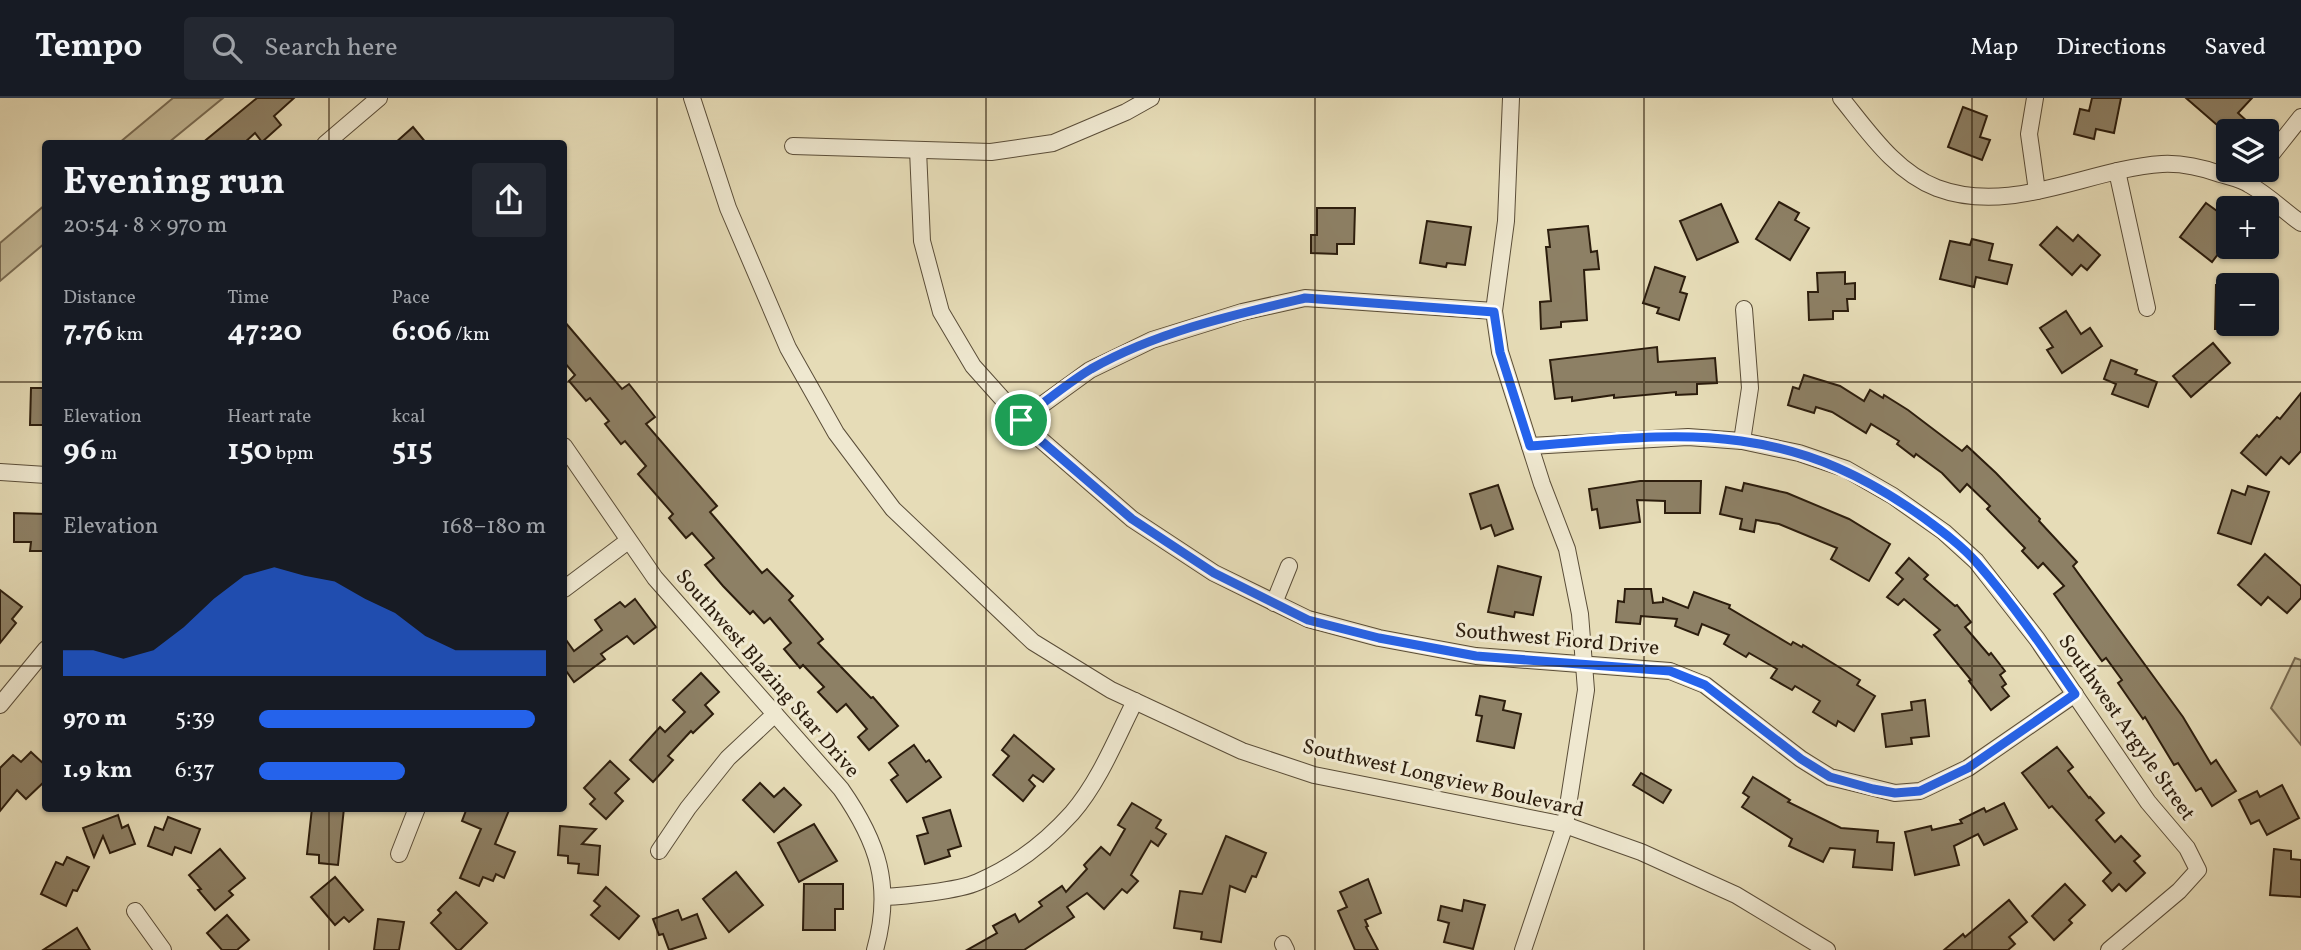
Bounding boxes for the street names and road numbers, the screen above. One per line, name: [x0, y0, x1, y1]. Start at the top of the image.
street label: Southwest Blazing Star Drive: [668, 563, 866, 785]
street label: Southwest Fiord Drive: [1454, 617, 1660, 663]
street label: Southwest Argyle Street: [2051, 629, 2201, 827]
street label: Southwest Longview Boulevard: [1300, 733, 1586, 825]

